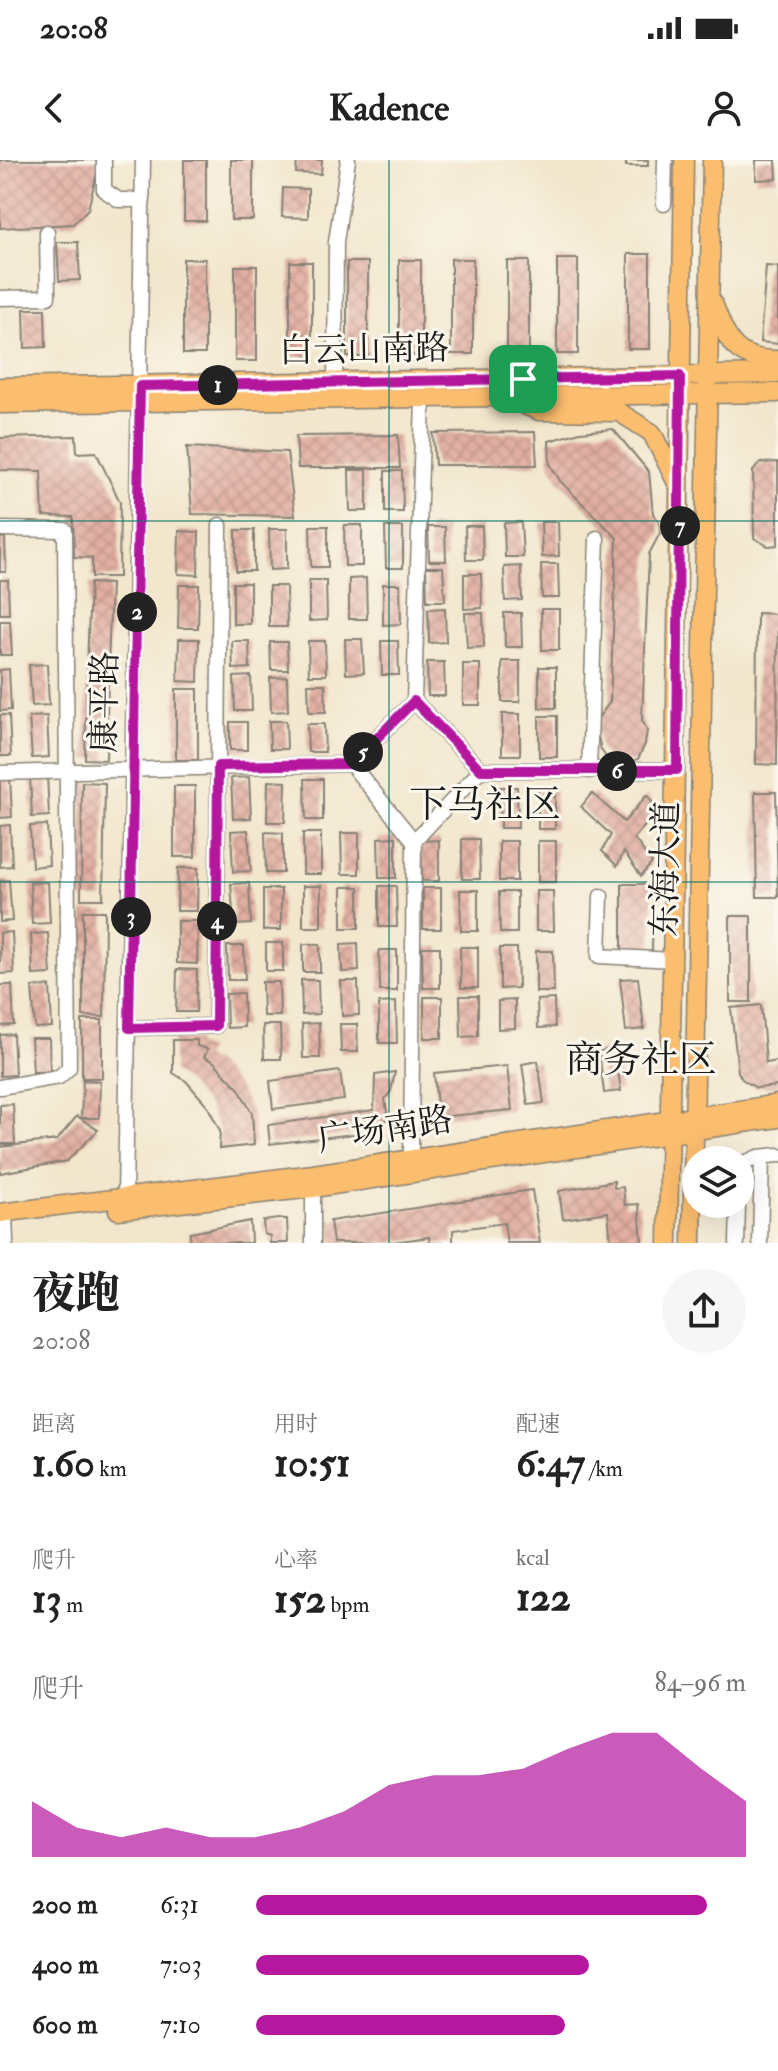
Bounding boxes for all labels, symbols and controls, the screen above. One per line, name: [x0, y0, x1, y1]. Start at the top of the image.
text: 20:08: [40, 10, 107, 47]
icon: back: [32, 86, 76, 130]
text: Kadence: [329, 86, 449, 131]
icon: person: [702, 86, 746, 130]
street label: 白云山南路: [279, 327, 449, 373]
pin: [489, 345, 557, 413]
icon: arrive: [501, 357, 545, 401]
pin: 1: [198, 365, 238, 405]
text: 1: [214, 371, 222, 399]
pin: 7: [660, 506, 700, 546]
text: 7: [675, 512, 685, 540]
pin: 2: [117, 592, 157, 632]
text: 2: [131, 598, 143, 626]
street label: 康平路: [83, 651, 127, 753]
pin: 5: [343, 732, 383, 772]
text: 5: [358, 738, 368, 766]
pin: 6: [597, 751, 637, 791]
text: 6: [611, 757, 623, 785]
district label: 下马社区: [409, 781, 561, 829]
street label: 东海大道: [643, 801, 689, 937]
pin: 3: [111, 897, 151, 937]
pin: 4: [197, 901, 237, 941]
text: 3: [127, 903, 135, 931]
text: 4: [211, 907, 223, 935]
district label: 商务社区: [565, 1036, 717, 1084]
street label: 广场南路: [314, 1098, 456, 1162]
map controls: [682, 1146, 754, 1218]
button: layers: [682, 1146, 754, 1218]
text: 夜跑: [32, 1267, 120, 1322]
button: share: [662, 1269, 746, 1353]
text: 20:08: [32, 1325, 90, 1357]
text: 距离: [32, 1410, 76, 1438]
text: 用时: [274, 1410, 318, 1438]
text: 配速: [516, 1410, 560, 1438]
text: 1.60: [32, 1438, 95, 1489]
text: 10:51: [274, 1438, 350, 1489]
text: 6:47: [516, 1438, 585, 1489]
text: km: [95, 1455, 127, 1483]
text: /km: [585, 1455, 623, 1483]
text: kcal: [516, 1544, 550, 1572]
text: 爬升: [32, 1546, 76, 1574]
text: 心率: [274, 1546, 318, 1574]
text: 122: [516, 1572, 571, 1623]
text: 13: [32, 1574, 62, 1625]
text: 152: [274, 1574, 326, 1625]
text: m: [62, 1591, 83, 1619]
text: bpm: [326, 1591, 369, 1619]
text: 84–96 m: [655, 1667, 746, 1699]
text: 爬升: [32, 1673, 84, 1705]
text: 200 m: [32, 1889, 97, 1921]
text: 6:31: [160, 1889, 199, 1921]
text: 400 m: [32, 1949, 98, 1981]
text: 7:03: [160, 1949, 202, 1981]
text: 600 m: [32, 2009, 97, 2041]
text: 7:10: [160, 2009, 201, 2041]

